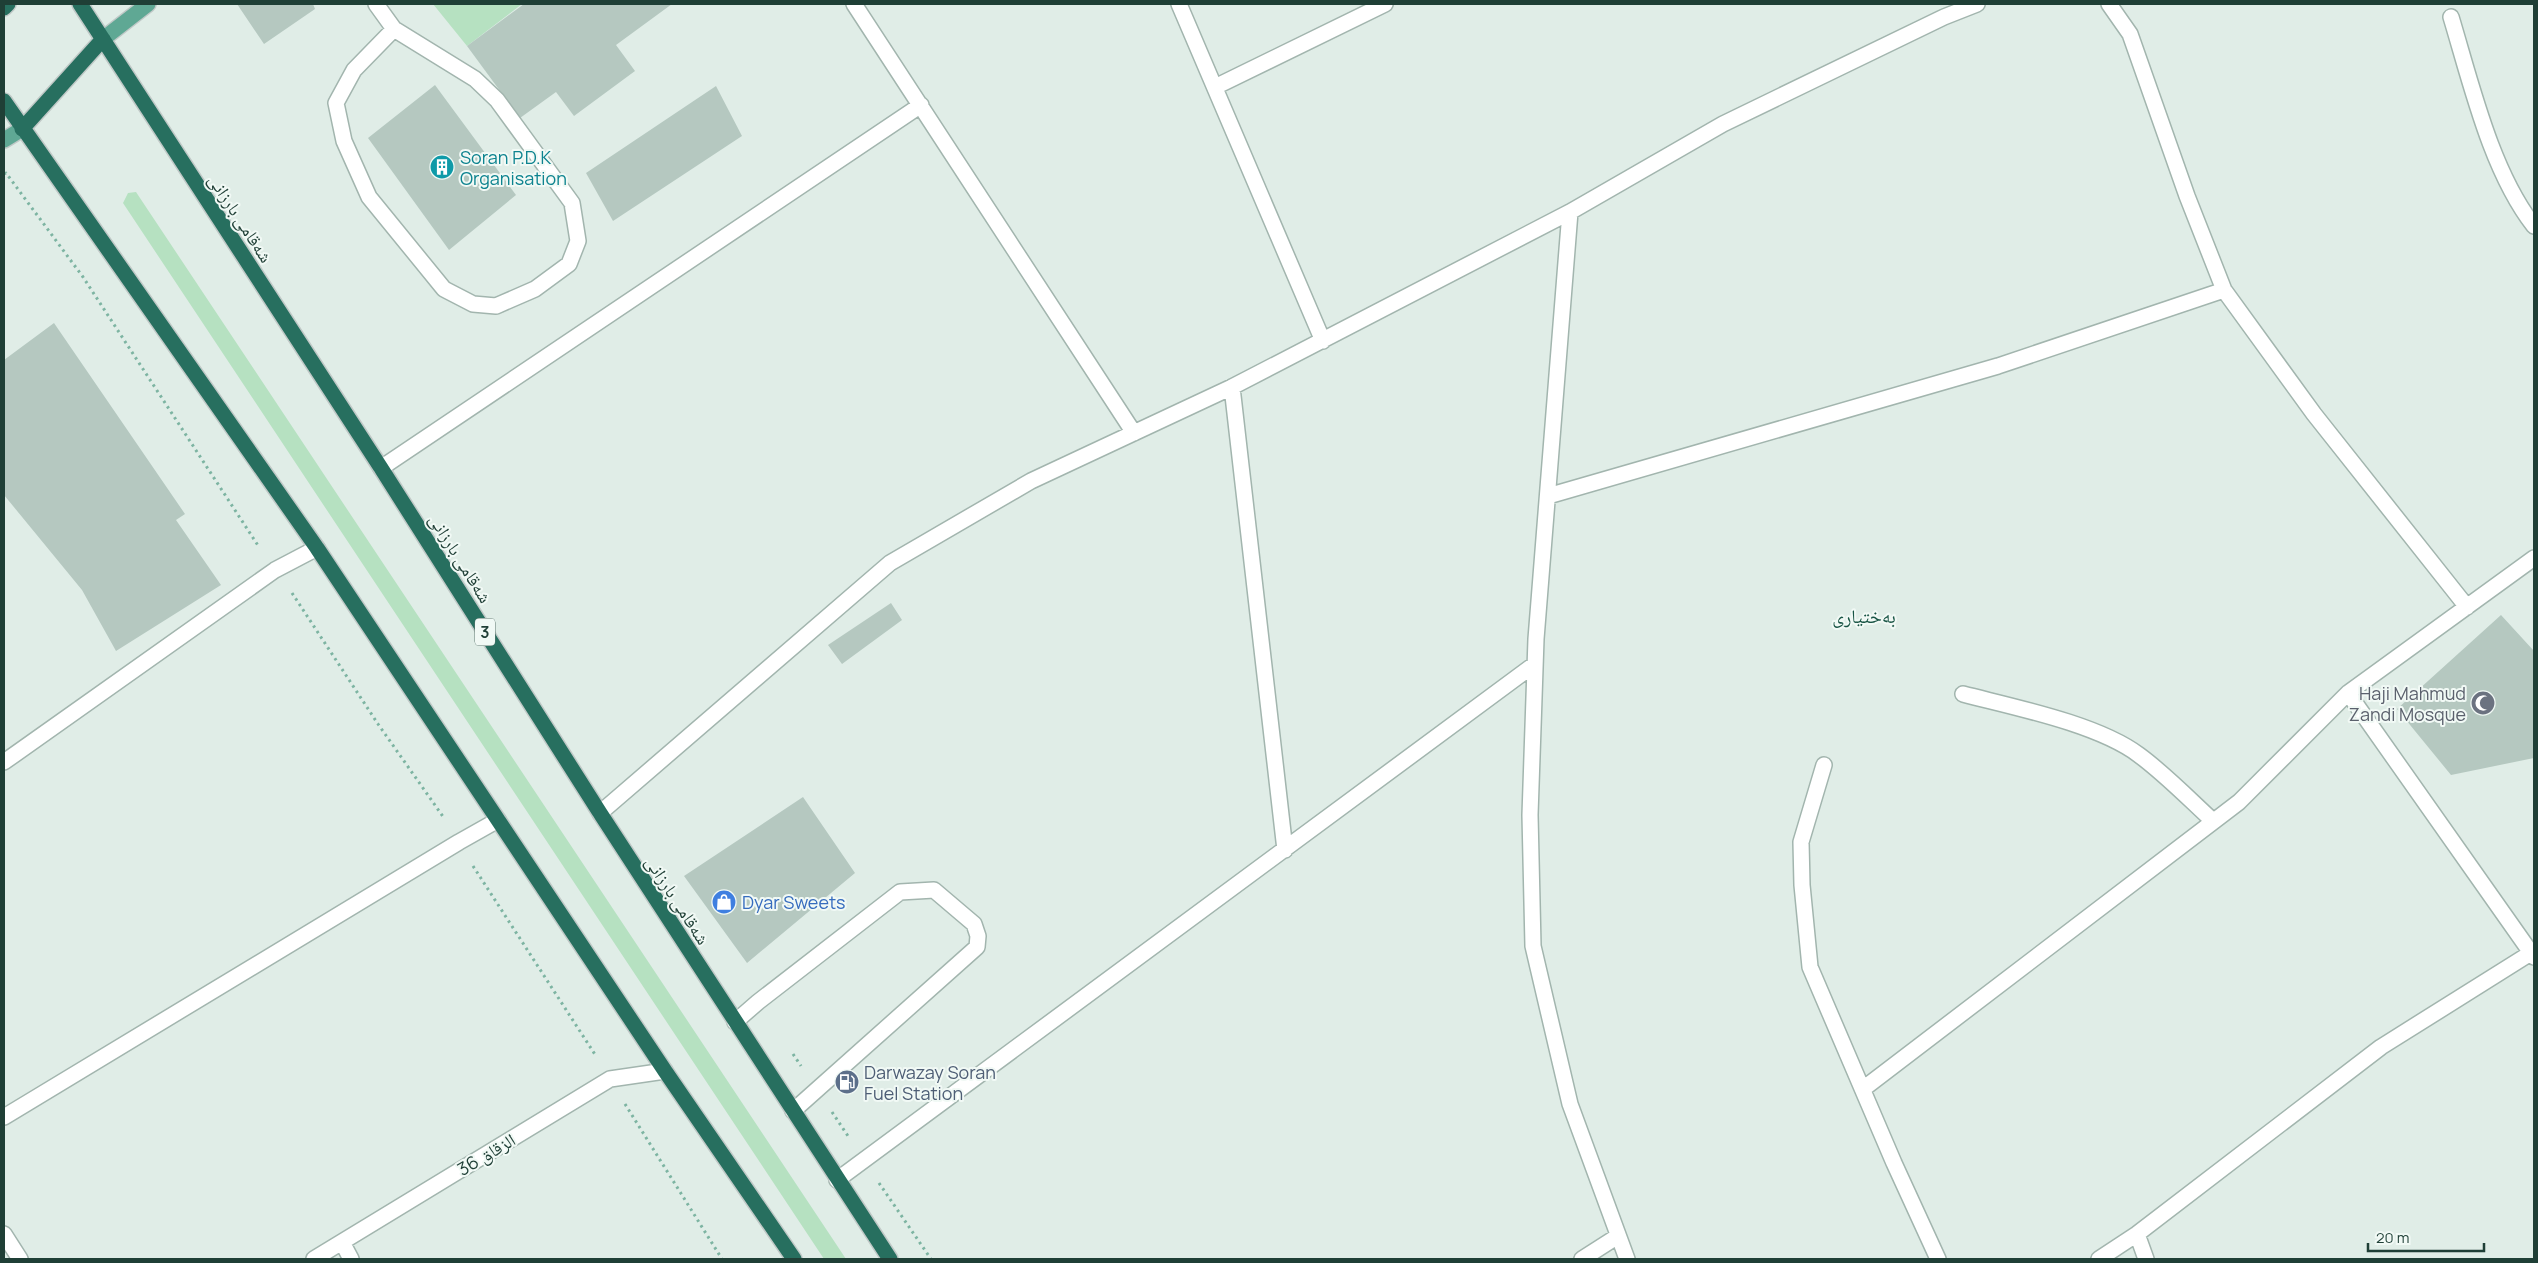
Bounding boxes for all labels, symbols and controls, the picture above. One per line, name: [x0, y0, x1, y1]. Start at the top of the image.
place label: Soran P.D.K Organisation: [460, 145, 567, 190]
building icon: Soran P.D.K Organisation: [429, 154, 455, 180]
street label: شەقامی بارزانی: [203, 169, 279, 267]
street label: شەقامی بارزانی: [424, 509, 498, 607]
district label: بەختیاری: [1832, 603, 1896, 629]
road number: 3: [475, 618, 495, 646]
place label: Haji Mahmud Zandi Mosque: [2349, 681, 2466, 726]
mosque icon: Haji Mahmud Zandi Mosque: [2470, 690, 2496, 716]
street label: شەقامی بارزانی: [640, 851, 716, 949]
shop icon: Dyar Sweets: [711, 889, 737, 915]
place label: Dyar Sweets: [742, 890, 846, 914]
place label: Darwazay Soran Fuel Station: [864, 1060, 996, 1105]
fuel station icon: Darwazay Soran Fuel Station: [834, 1069, 860, 1095]
street label: الزقاق 36: [452, 1127, 520, 1181]
scale bar: [2368, 1220, 2484, 1252]
text: 20 m: [2376, 1227, 2409, 1248]

